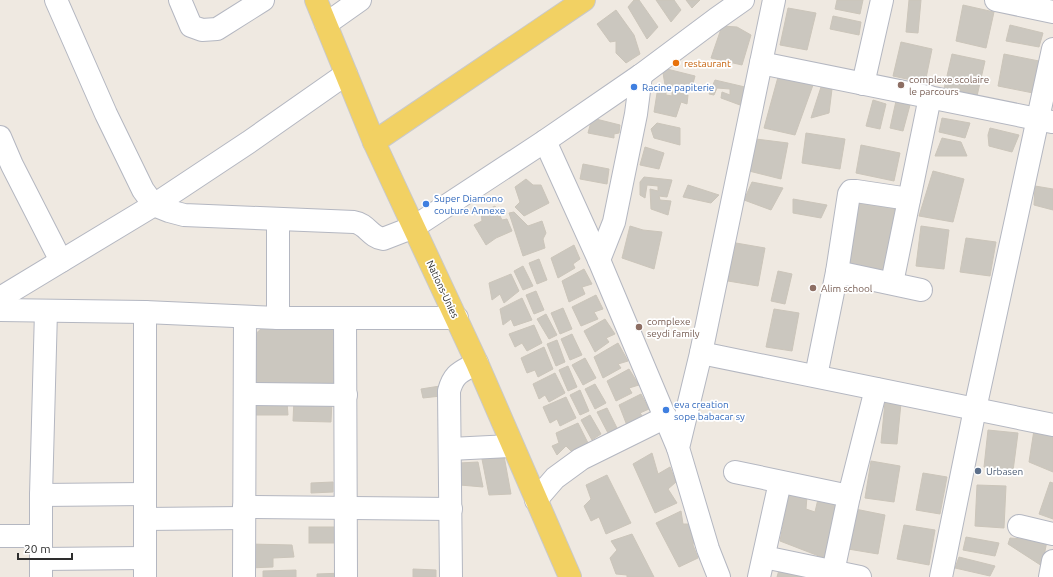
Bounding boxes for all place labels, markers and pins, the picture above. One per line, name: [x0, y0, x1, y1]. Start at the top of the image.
marker: restaurant: [671, 58, 681, 68]
place label: restaurant: [684, 58, 731, 69]
place label: complexe scolaire le parcours: [909, 74, 989, 97]
marker: complexe scolaire le parcours: [896, 80, 906, 90]
marker: Racine papiterie: [629, 82, 639, 92]
place label: Racine papiterie: [642, 82, 714, 93]
place label: Super Diamono couture Annexe: [434, 193, 505, 216]
marker: Super Diamono couture Annexe: [421, 199, 431, 209]
marker: Alim school: [808, 283, 818, 293]
place label: Alim school: [821, 283, 873, 294]
place label: complexe seydi family: [647, 316, 700, 339]
marker: complexe seydi family: [634, 322, 644, 332]
place label: eva creation sope babacar sy: [674, 399, 745, 422]
marker: eva creation sope babacar sy: [661, 405, 671, 415]
marker: Urbasen: [973, 466, 983, 476]
place label: Urbasen: [986, 466, 1023, 477]

